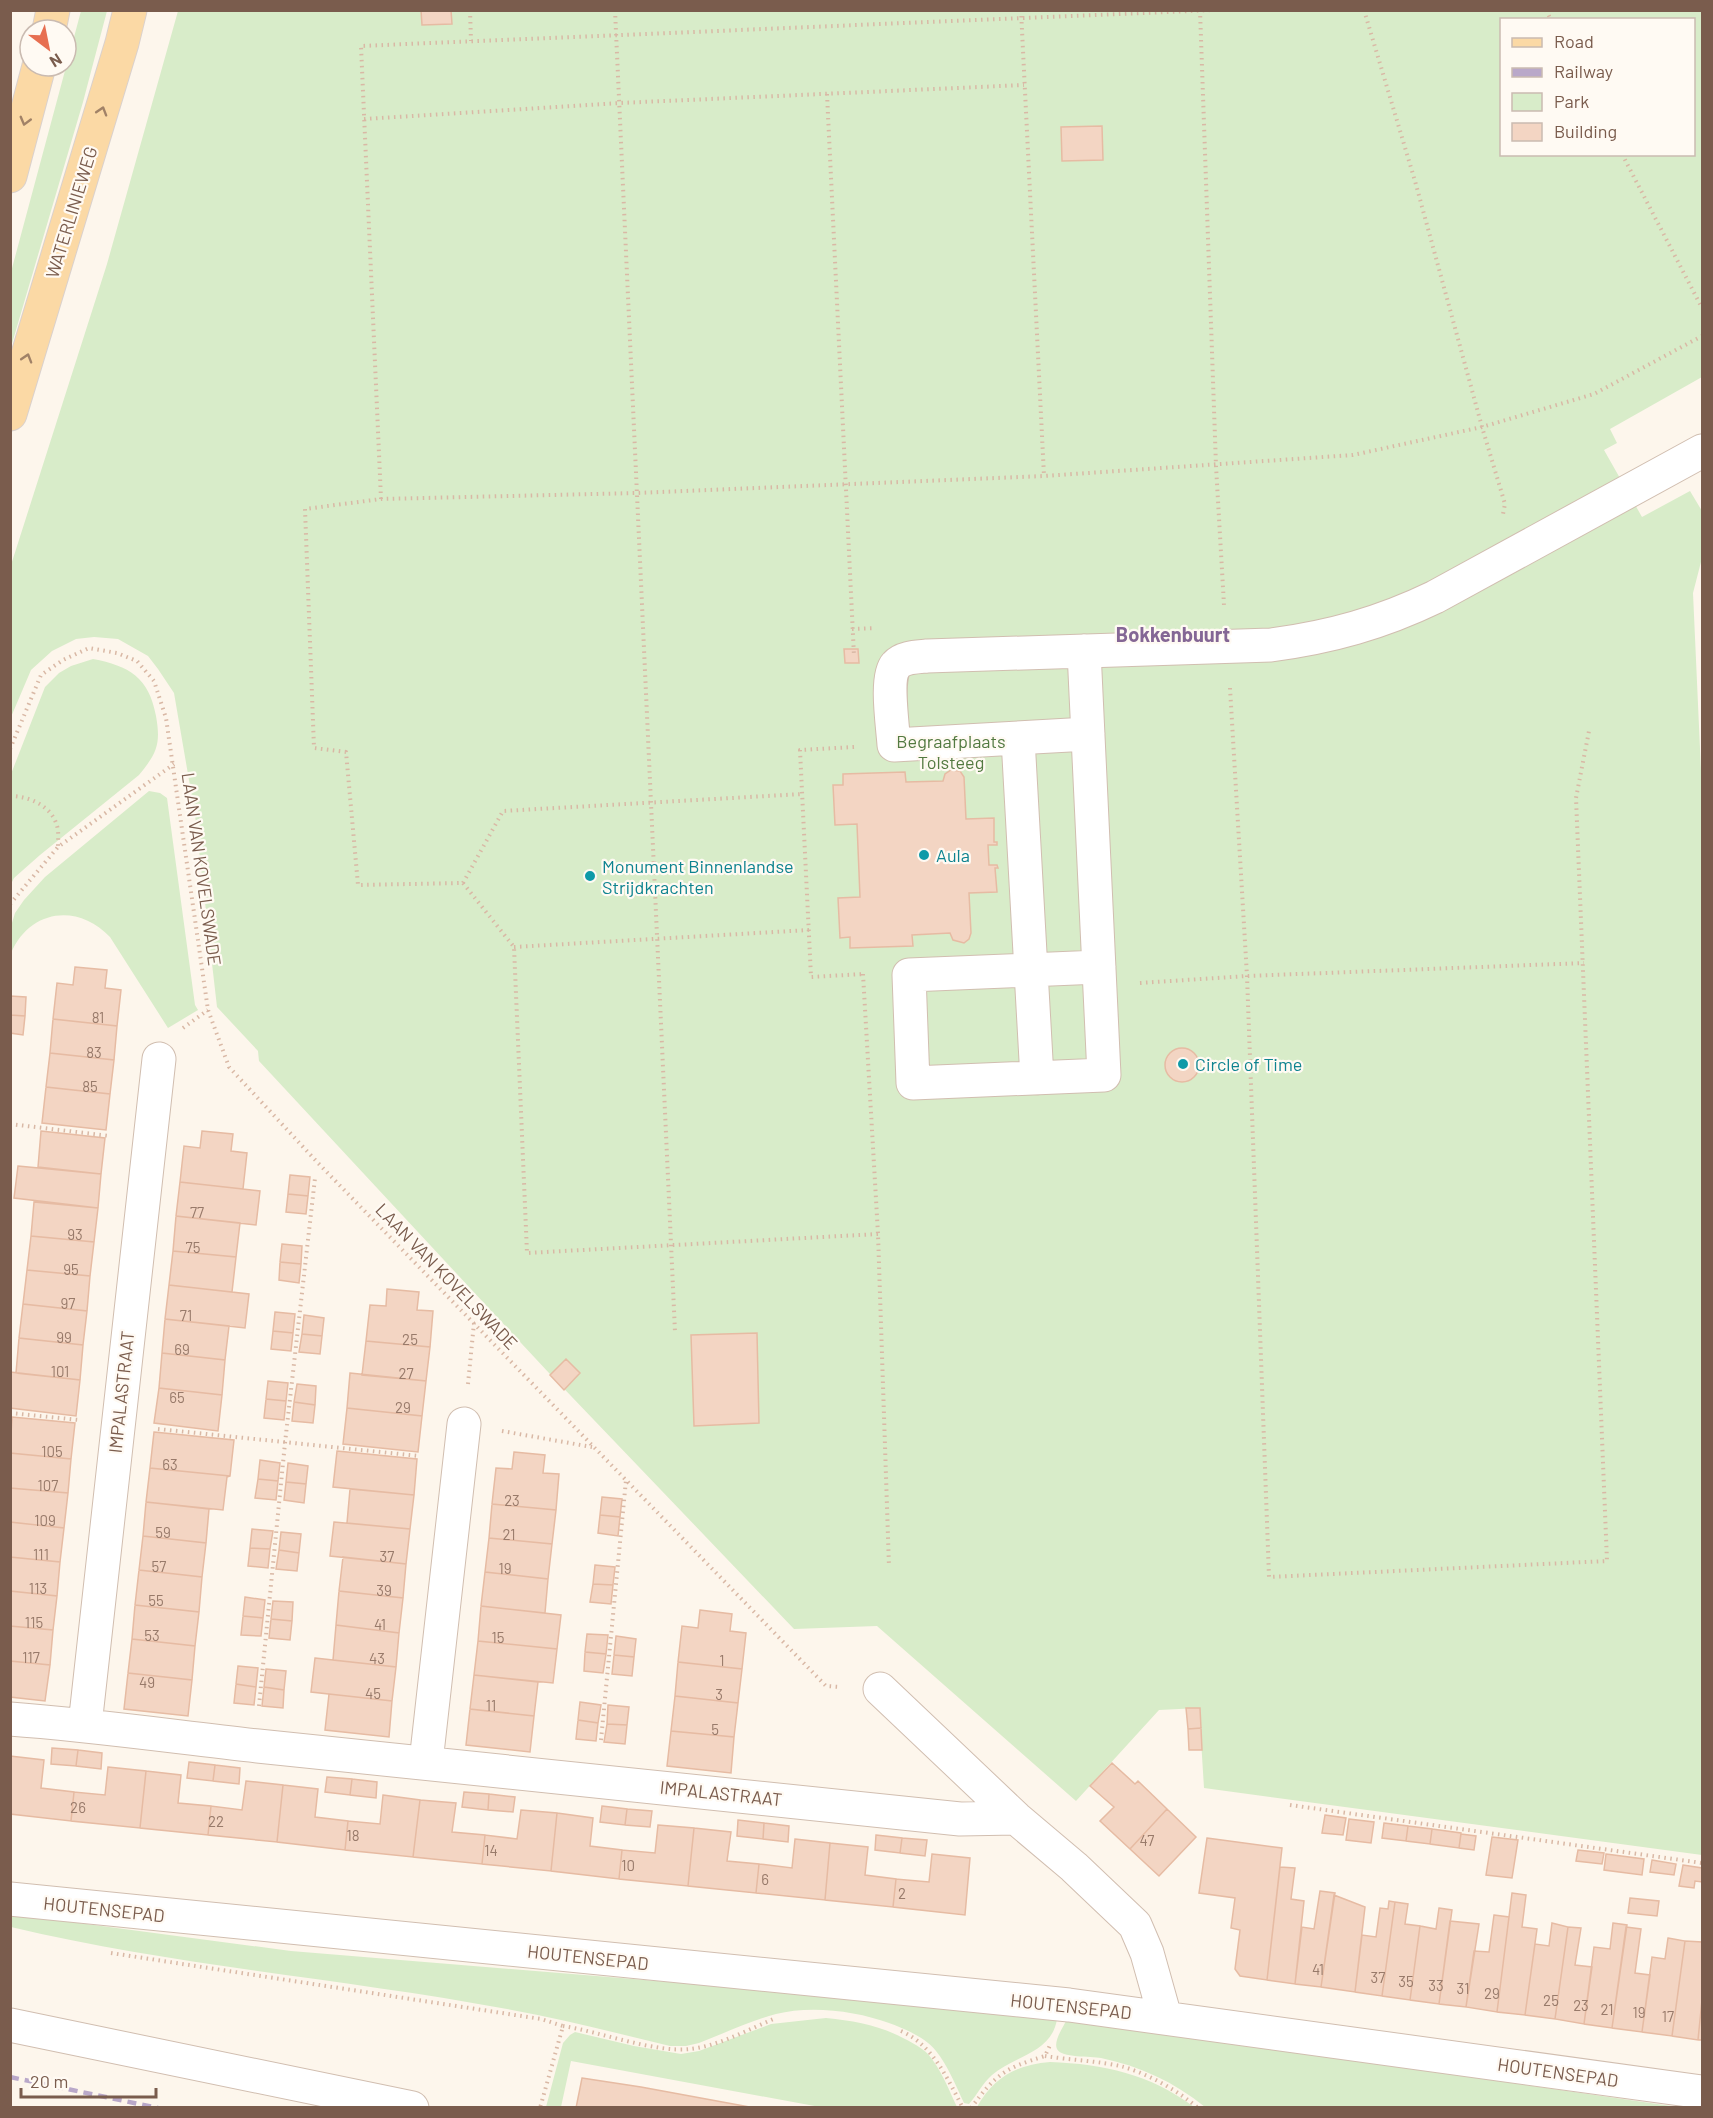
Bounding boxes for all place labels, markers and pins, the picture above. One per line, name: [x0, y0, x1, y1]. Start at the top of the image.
place label: Aula: [936, 844, 970, 866]
marker: Aula: [917, 848, 931, 862]
place label: Monument Binnenlandse Strijdkrachten: [602, 855, 794, 898]
marker: Monument Binnenlandse Strijdkrachten: [583, 869, 597, 883]
place label: Circle of Time: [1195, 1053, 1302, 1075]
marker: Circle of Time: [1176, 1057, 1190, 1071]

